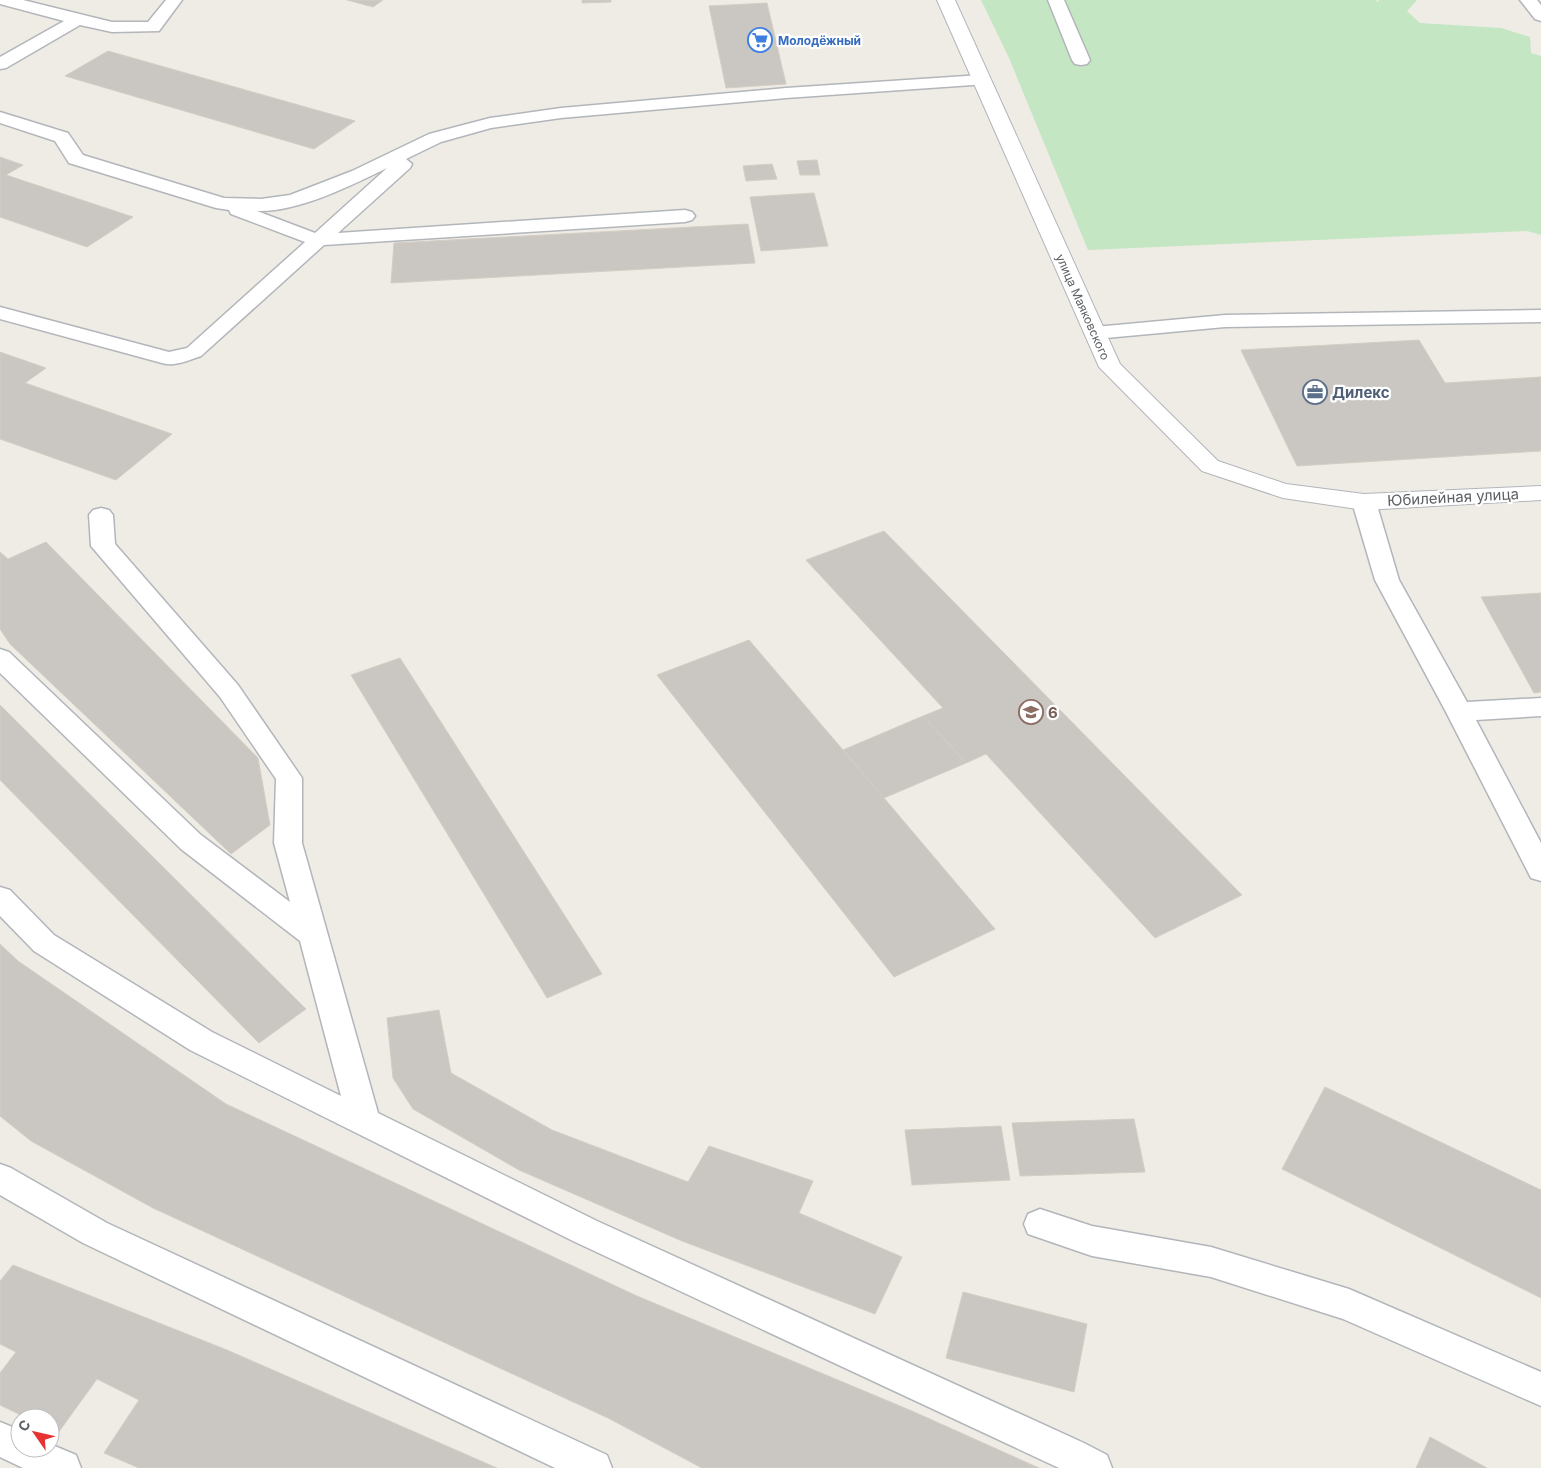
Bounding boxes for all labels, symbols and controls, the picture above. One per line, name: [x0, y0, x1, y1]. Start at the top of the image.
supermarket icon: Молодёжный: [747, 27, 773, 53]
place label: Молодёжный: [778, 33, 861, 48]
street label: улица Маяковского: [1053, 252, 1113, 362]
office icon: Дилекс: [1302, 379, 1328, 405]
place label: Дилекс: [1332, 383, 1390, 402]
street label: Юбилейная улица: [1387, 484, 1519, 510]
school or university icon: 6: [1018, 699, 1044, 725]
place label: 6: [1048, 703, 1058, 722]
north arrow: [10, 1408, 60, 1458]
text: С: [14, 1416, 34, 1434]

